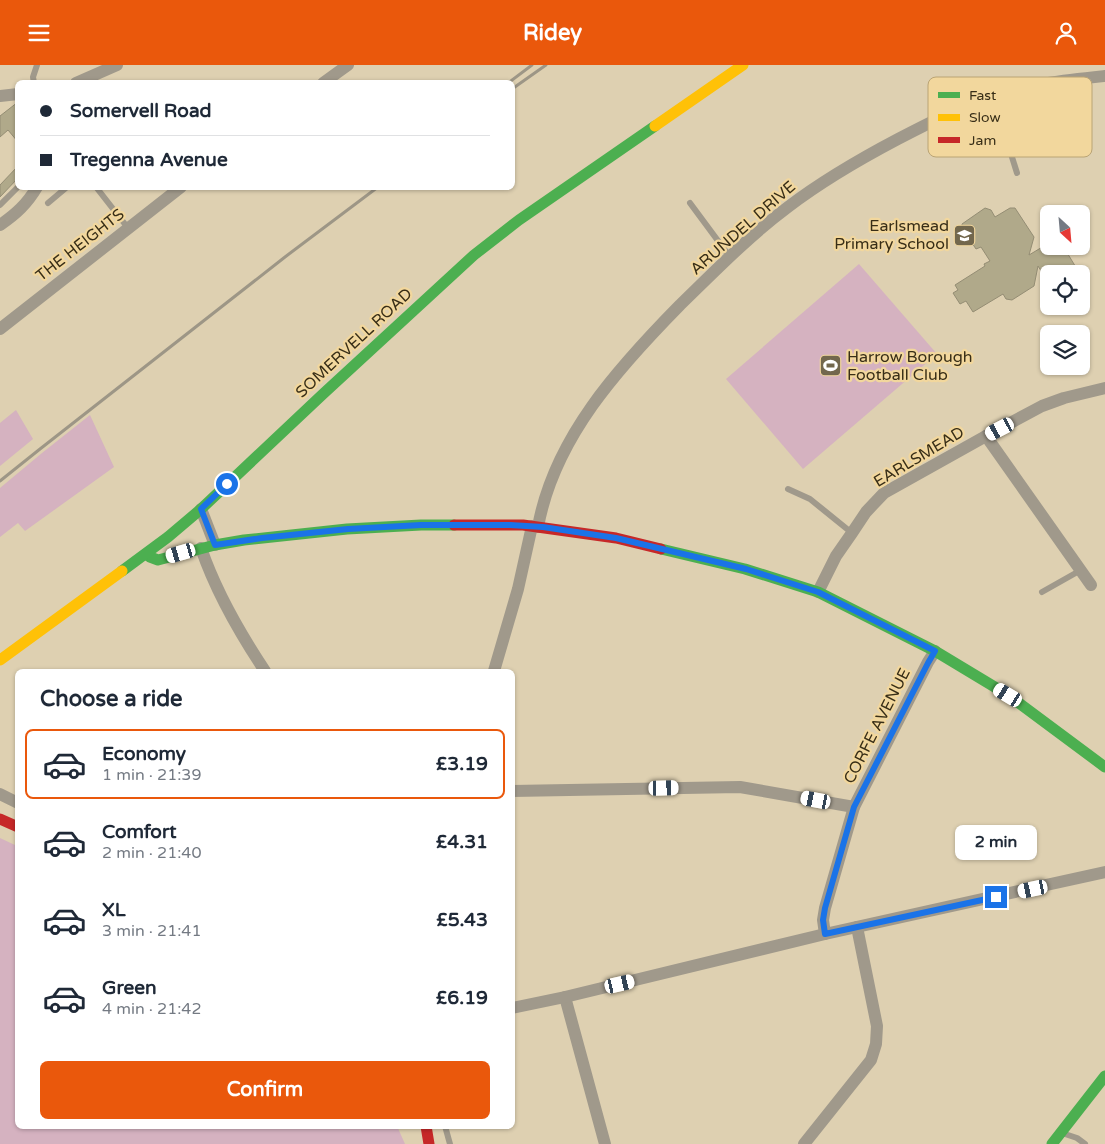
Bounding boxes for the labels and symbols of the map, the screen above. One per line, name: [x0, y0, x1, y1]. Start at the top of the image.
legend: [928, 77, 1092, 157]
text: Fast: [969, 87, 997, 104]
text: Slow: [969, 109, 1001, 126]
text: Jam: [969, 132, 996, 149]
street label: ARUNDEL DRIVE: [686, 177, 800, 279]
street label: THE HEIGHTS: [32, 204, 128, 286]
north arrow: [1040, 205, 1090, 255]
place label: Earlsmead Primary School: [834, 216, 949, 254]
school or university icon: Earlsmead Primary School: [953, 223, 977, 247]
street label: SOMERVELL ROAD: [292, 284, 416, 402]
place label: Harrow Borough Football Club: [847, 347, 972, 385]
sports icon: Harrow Borough Football Club: [819, 354, 843, 378]
car: [983, 415, 1016, 443]
street label: EARLSMEAD: [870, 422, 968, 492]
route start: [216, 473, 238, 495]
car: [164, 542, 197, 564]
street label: CORFE AVENUE: [839, 665, 915, 787]
car: [991, 681, 1024, 709]
car: [648, 780, 679, 796]
car: [799, 790, 832, 810]
callout: 2 min: [955, 825, 1037, 859]
car: [1016, 879, 1049, 899]
route end: [985, 886, 1007, 908]
car: [603, 973, 636, 995]

